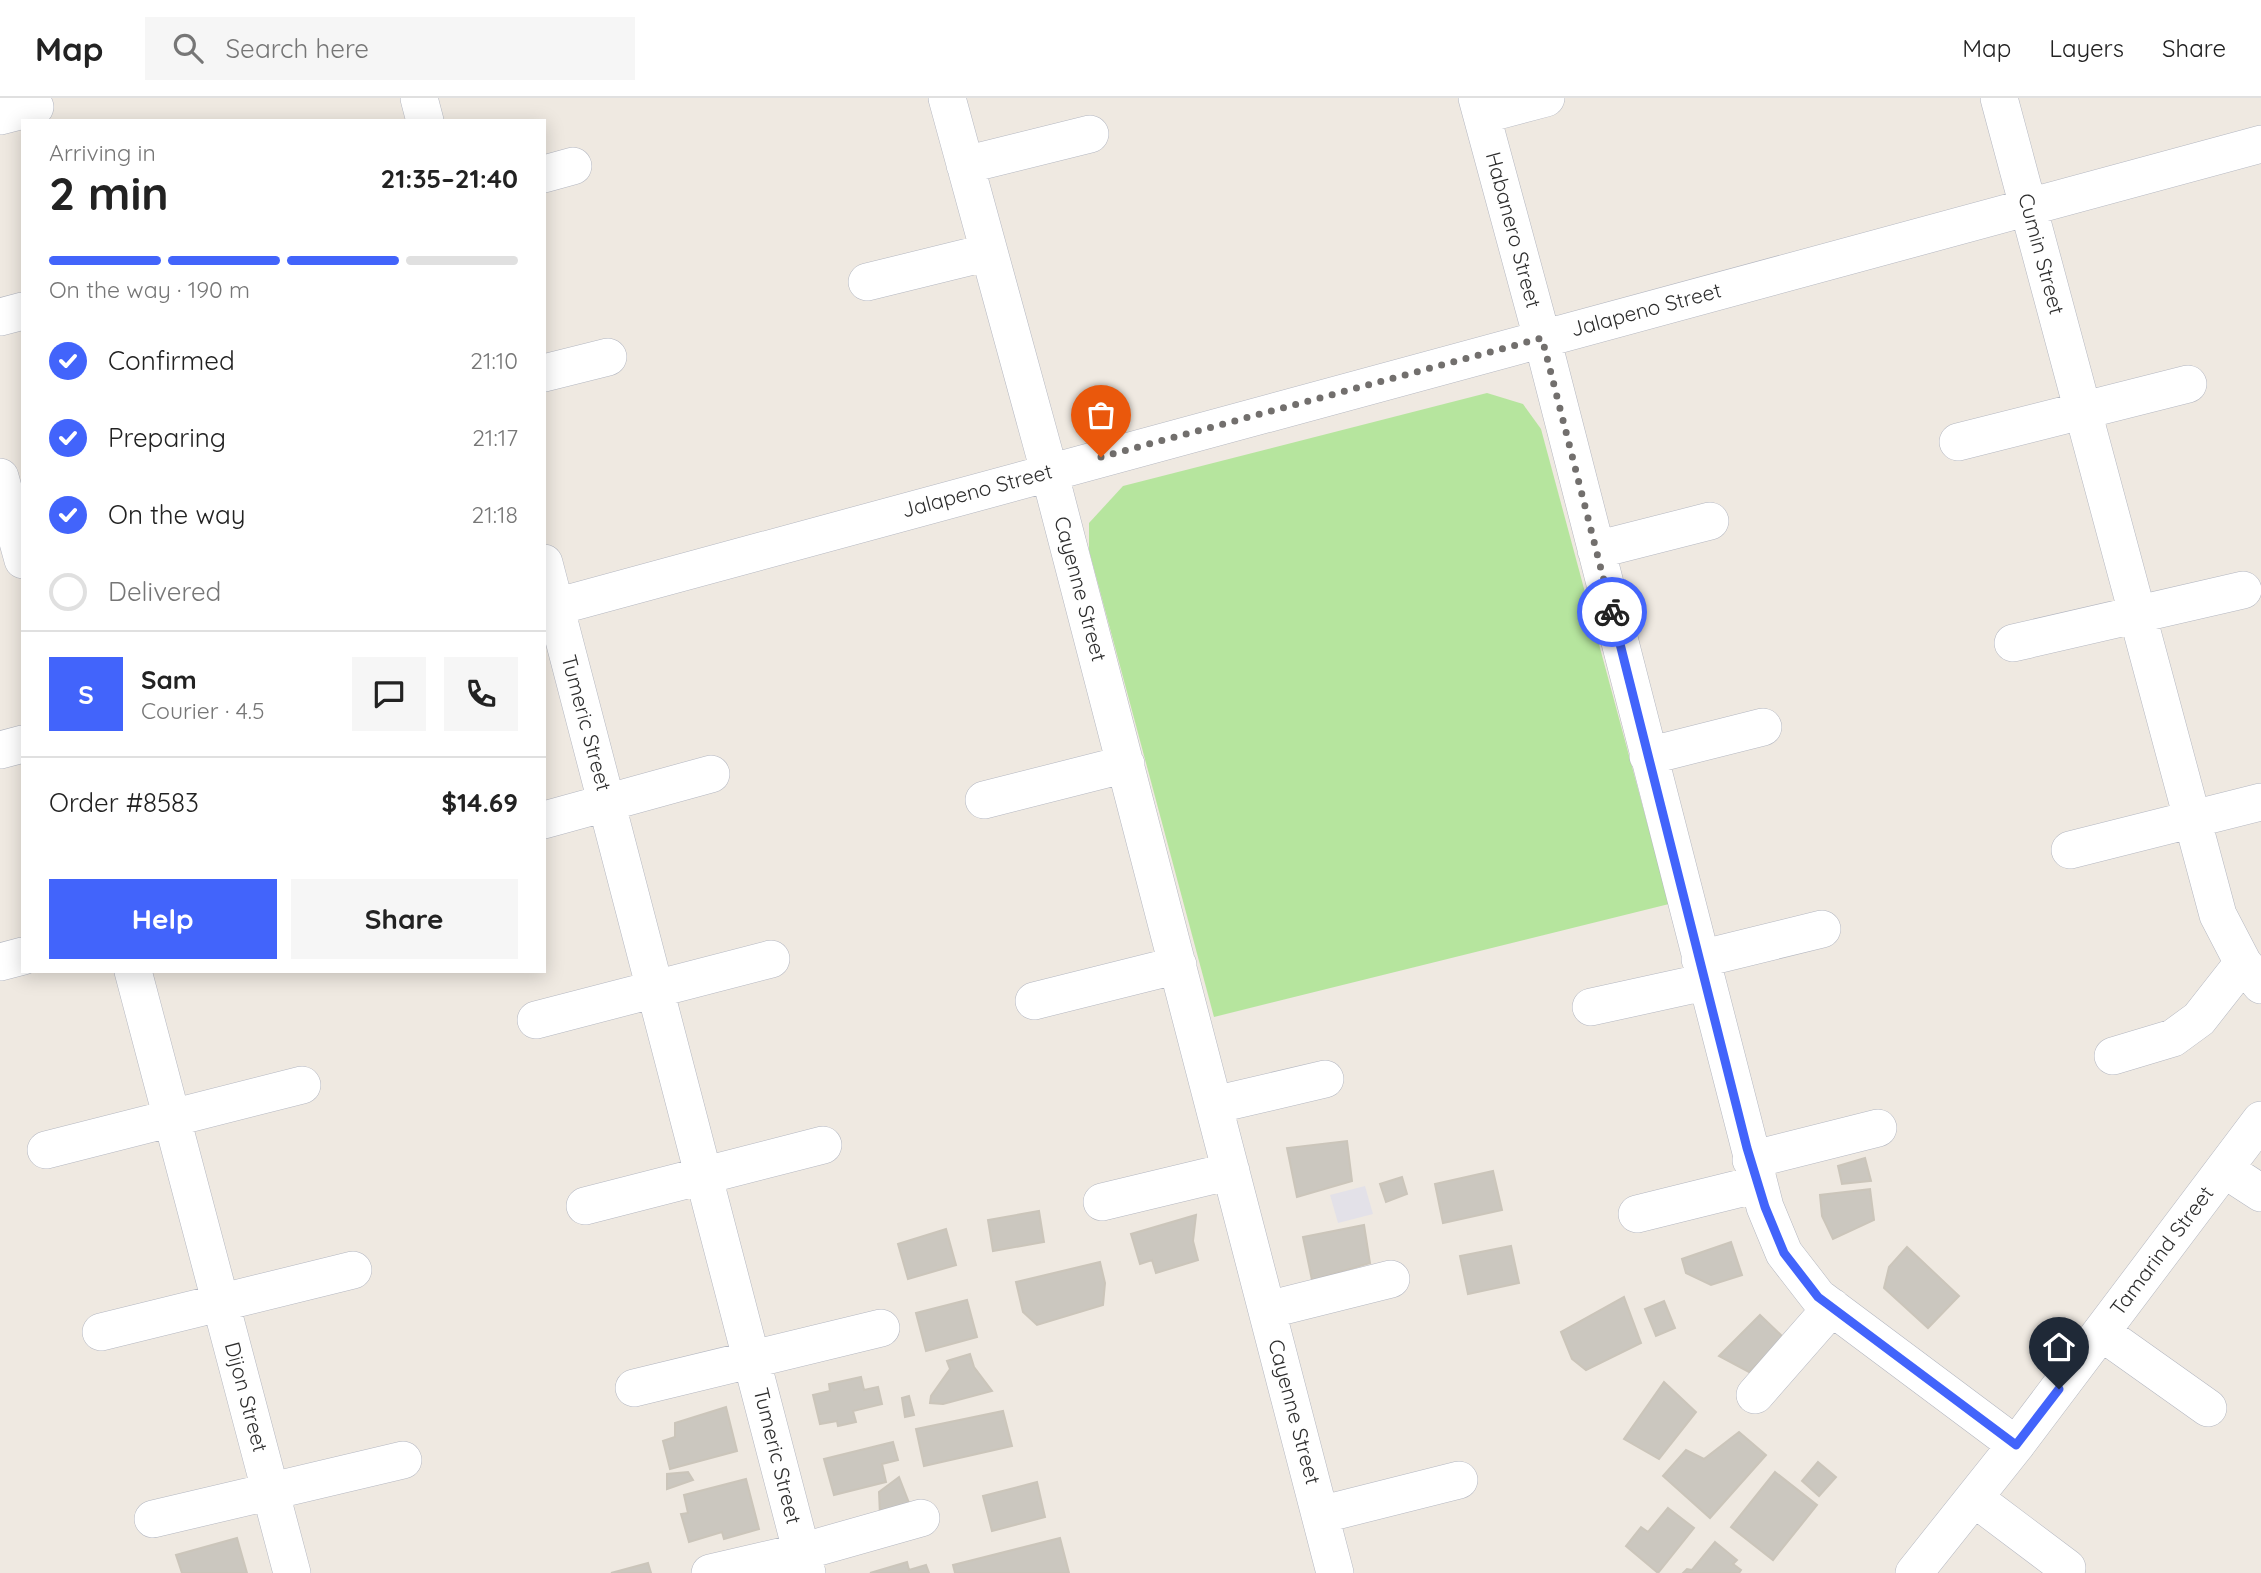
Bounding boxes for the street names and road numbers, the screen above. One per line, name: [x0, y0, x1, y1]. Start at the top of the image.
street label: Habanero Street: [1481, 149, 1547, 311]
street label: Cumin Street: [2013, 190, 2071, 317]
street label: Jalapeno Street: [1568, 276, 1724, 342]
street label: Jalapeno Street: [899, 457, 1055, 523]
street label: Cayenne Street: [1049, 513, 1113, 664]
street label: Tumeric Street: [556, 652, 618, 794]
street label: Tamarind Street: [2104, 1180, 2218, 1320]
street label: Cayenne Street: [1263, 1336, 1327, 1487]
street label: Dijon Street: [220, 1339, 274, 1455]
street label: Tumeric Street: [748, 1385, 807, 1527]

